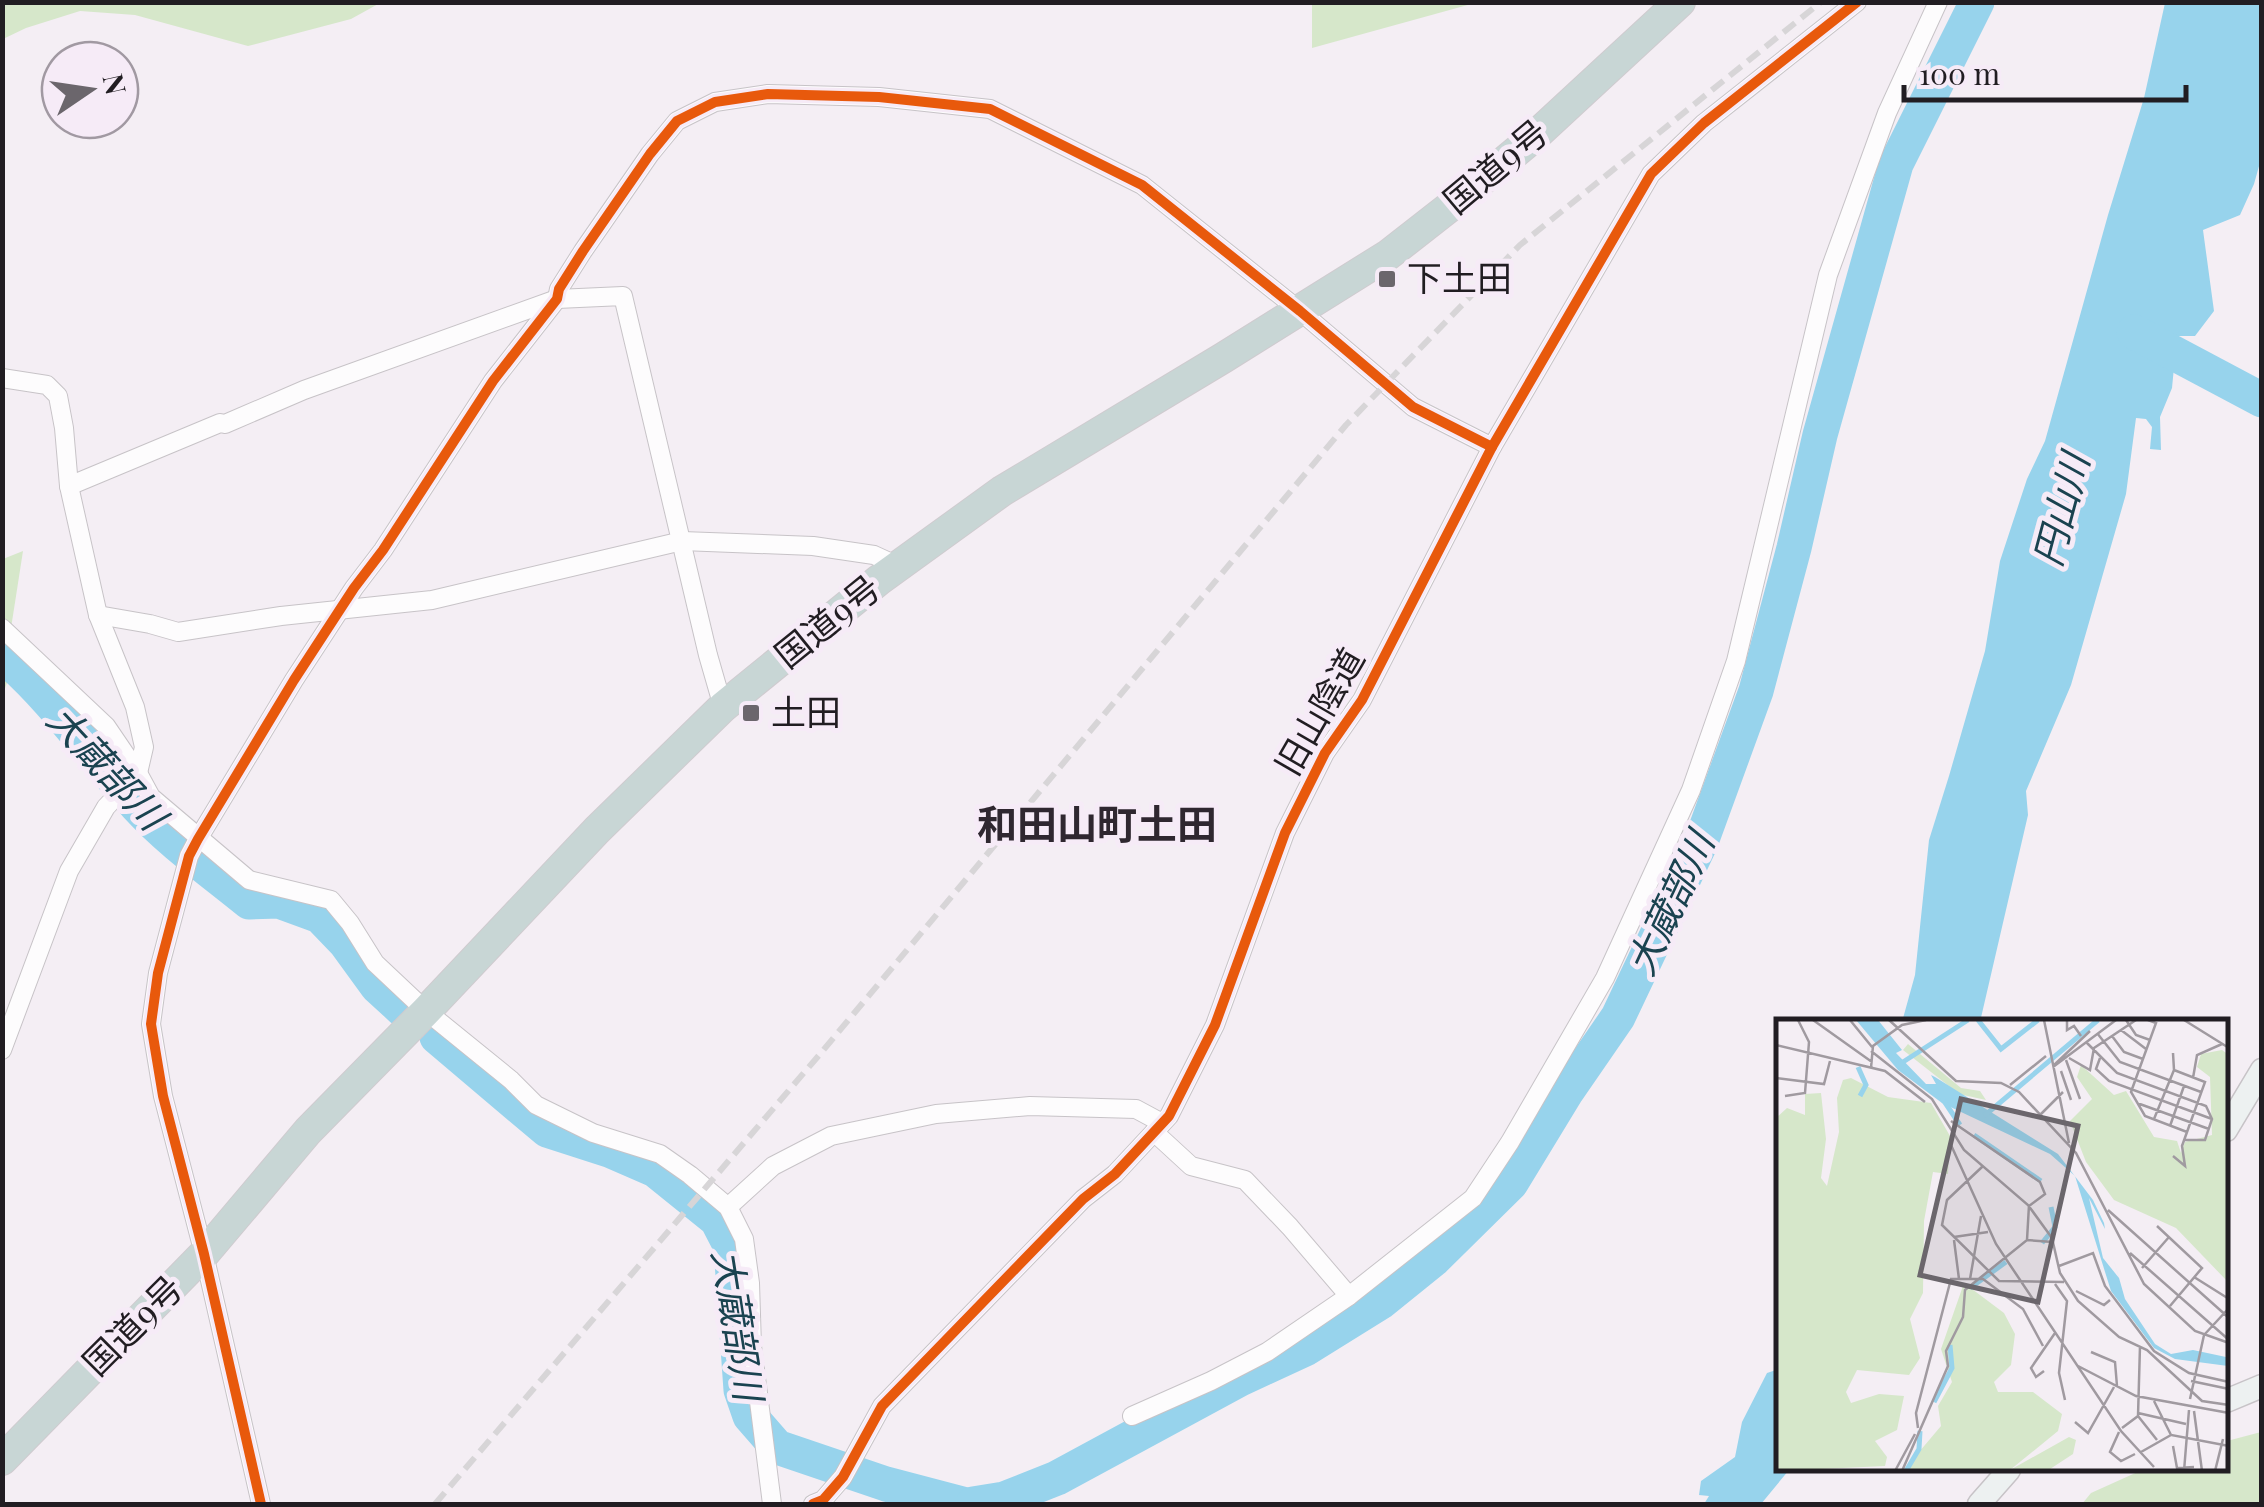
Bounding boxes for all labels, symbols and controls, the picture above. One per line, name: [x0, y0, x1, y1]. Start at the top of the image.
north arrow: [40, 40, 140, 140]
scale bar: [1904, 40, 2186, 102]
text: 100 m: [1919, 53, 2001, 93]
text: N: [96, 70, 136, 98]
street label: 国道9号: [1432, 108, 1557, 223]
place label: 下土田: [1407, 253, 1512, 300]
marker: 下土田: [1376, 268, 1398, 290]
water label: 円山川: [2020, 444, 2100, 571]
street label: 国道9号: [764, 563, 889, 677]
street label: 旧山陰道: [1262, 638, 1373, 783]
place label: 土田: [771, 687, 841, 734]
water label: 大蔵部川: [37, 693, 181, 842]
marker: 土田: [740, 702, 762, 724]
district label: 和田山町土田: [977, 796, 1217, 849]
water label: 大蔵部川: [1614, 820, 1726, 983]
inset map: [1776, 1019, 2229, 1472]
water label: 大蔵部川: [702, 1246, 777, 1408]
street label: 国道9号: [71, 1264, 191, 1384]

